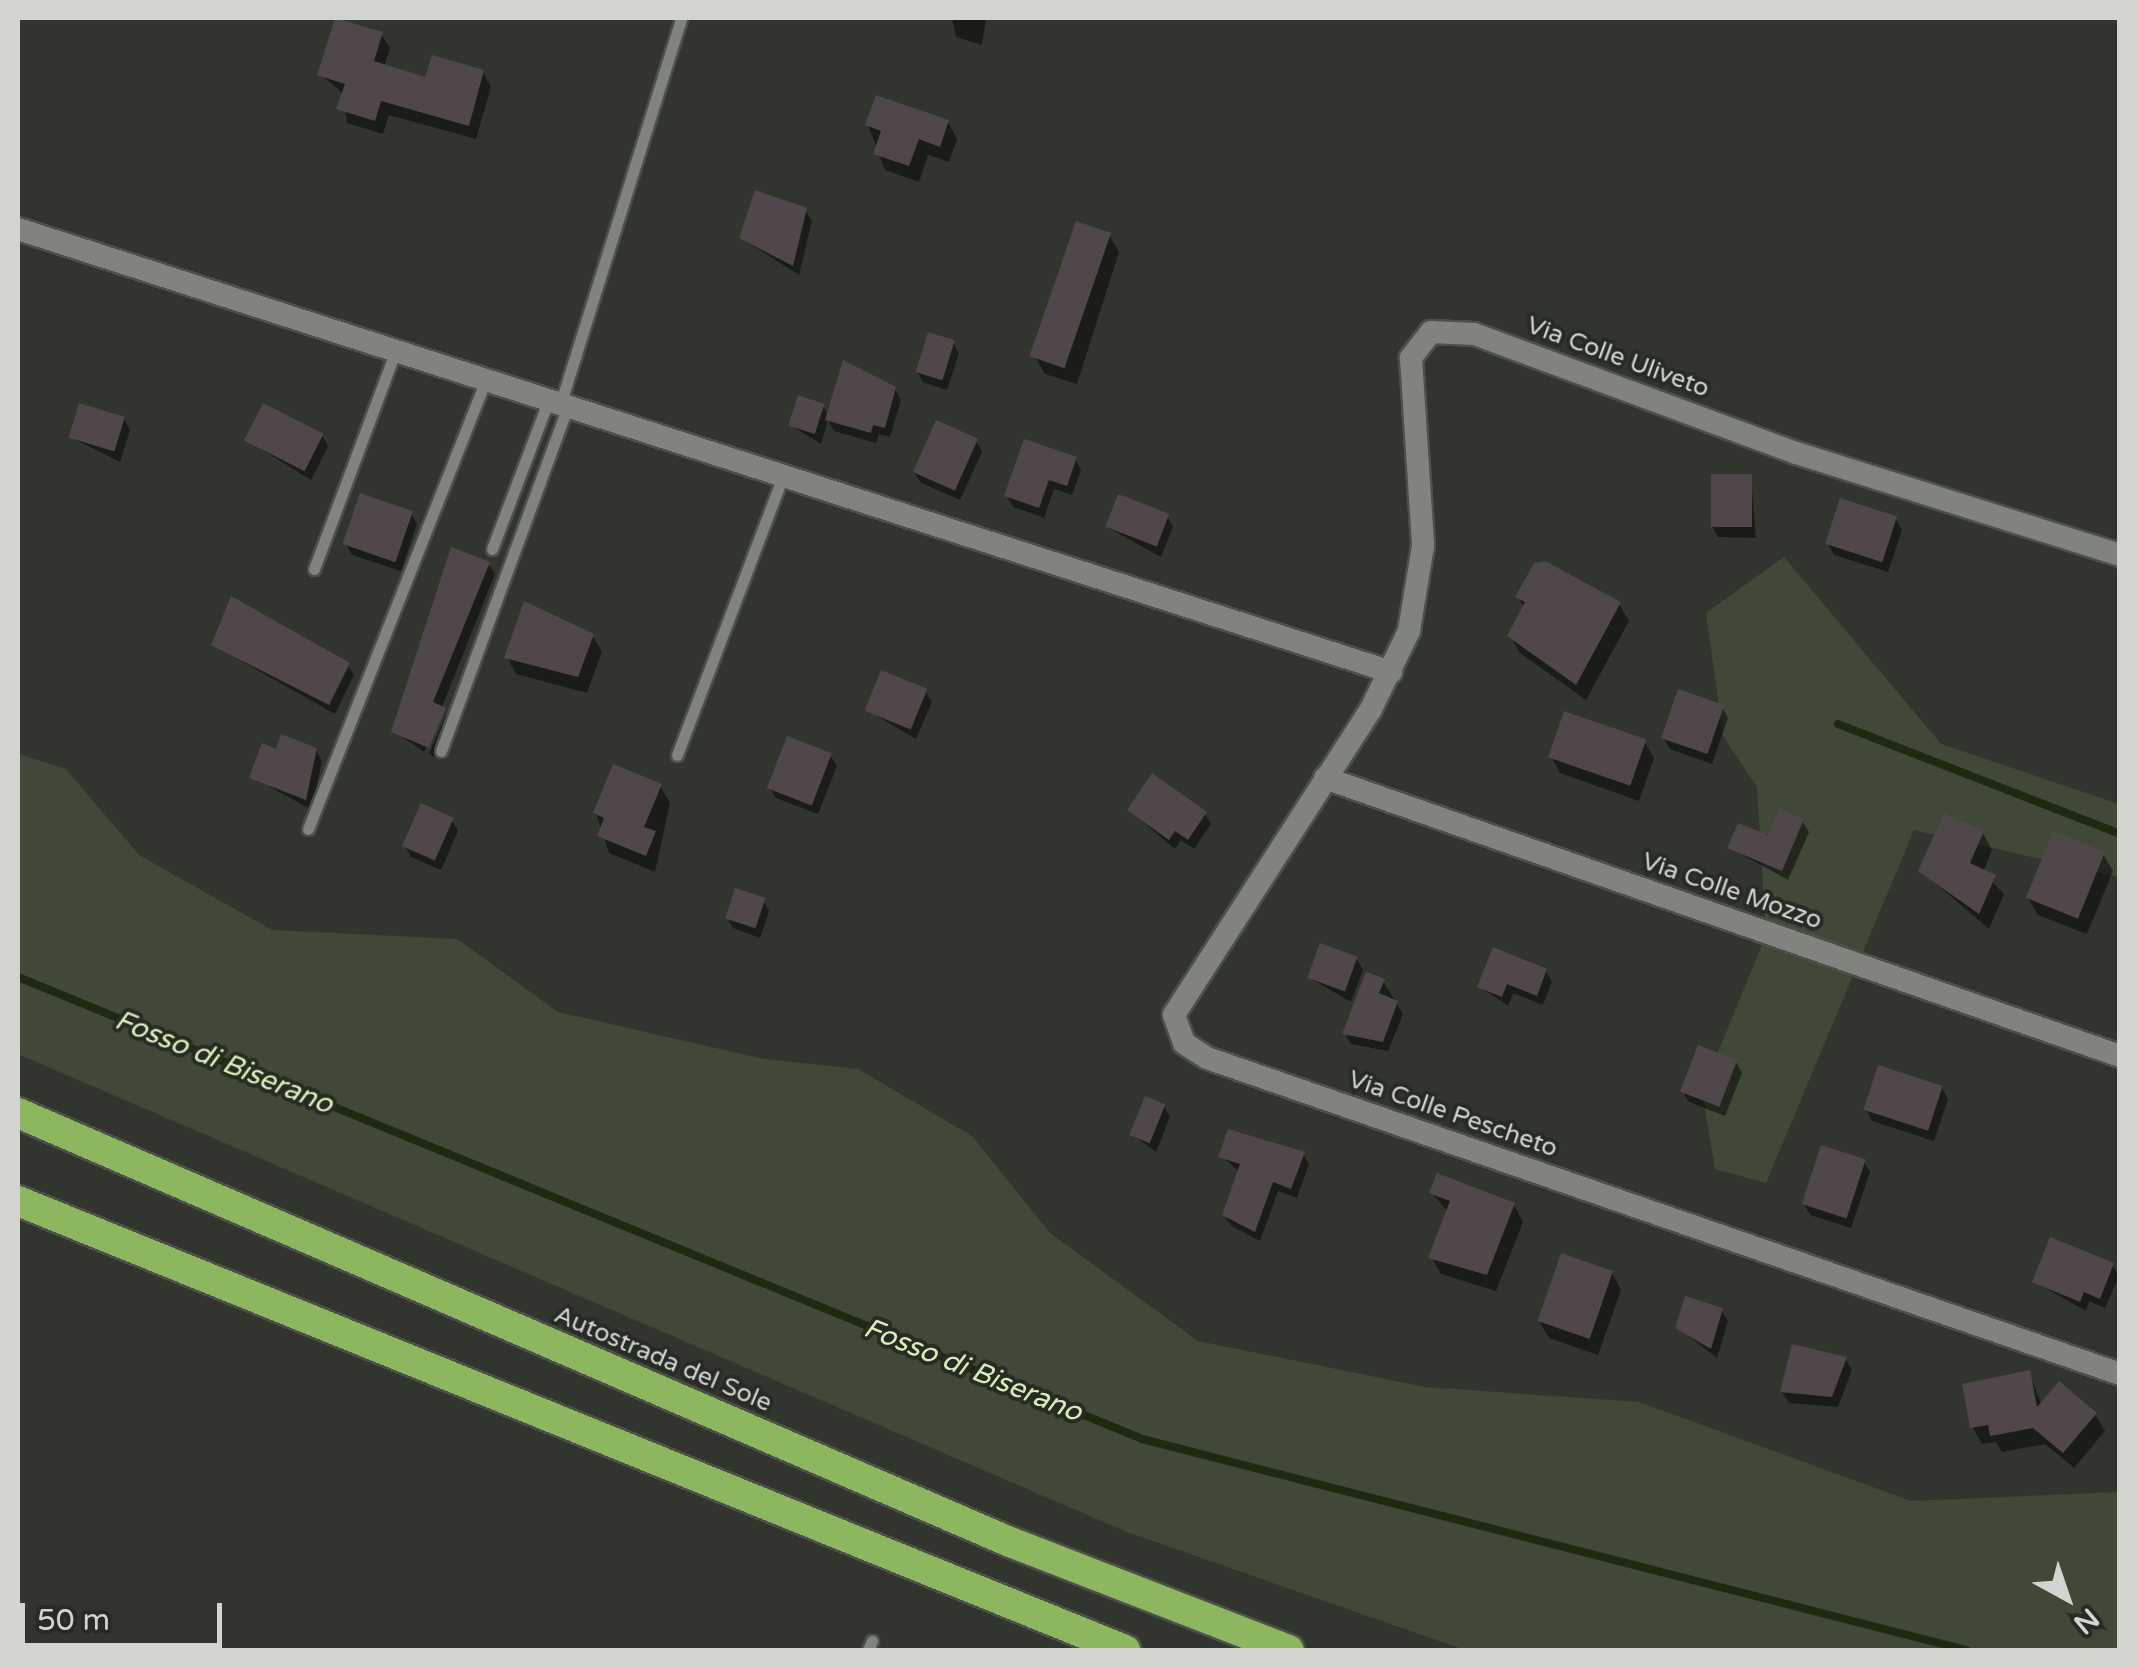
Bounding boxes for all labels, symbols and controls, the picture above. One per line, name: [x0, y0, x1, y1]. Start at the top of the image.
street label: Via Colle Uliveto: [1523, 310, 1713, 404]
street label: Via Colle Mozzo: [1638, 846, 1826, 936]
water label: Fosso di Biserano: [110, 1003, 338, 1121]
street label: Via Colle Pescheto: [1345, 1064, 1561, 1164]
street label: Autostrada del Sole: [550, 1300, 776, 1418]
water label: Fosso di Biserano: [859, 1311, 1087, 1429]
north arrow: [2017, 1548, 2117, 1648]
scale bar: [25, 1583, 228, 1645]
text: N: [2067, 1601, 2106, 1641]
text: 50 m: [37, 1602, 110, 1639]

